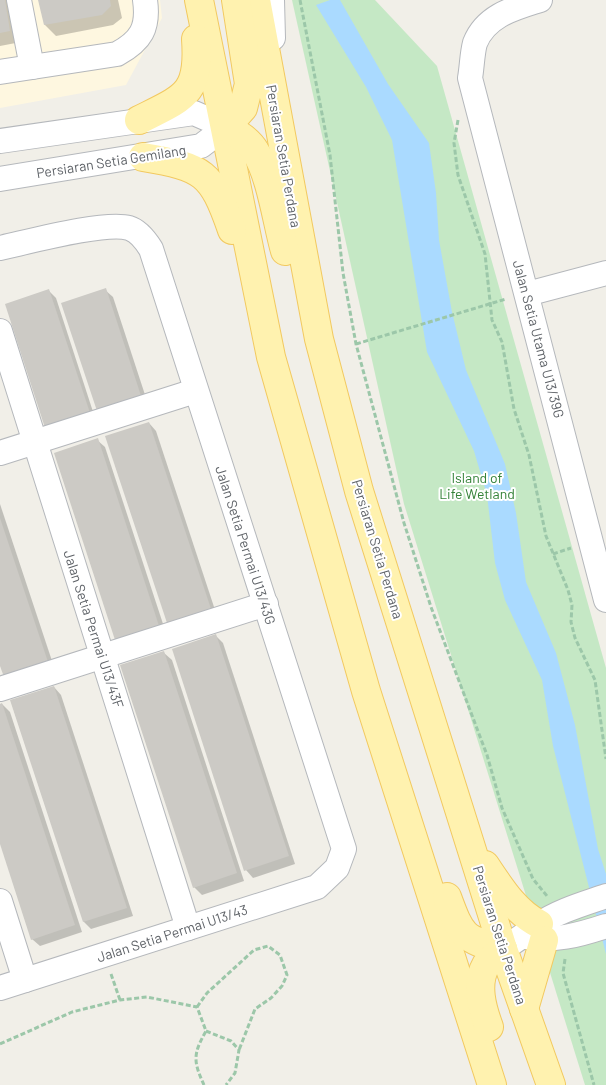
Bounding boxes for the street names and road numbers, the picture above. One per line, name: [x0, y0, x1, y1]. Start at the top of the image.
street label: Persiaran Setia Perdana: [263, 83, 305, 229]
street label: Persiaran Setia Gemilang: [35, 141, 187, 181]
street label: Jalan Setia Utama U13/39G: [510, 258, 568, 420]
street label: Jalan Setia Permai U13/43G: [212, 463, 280, 627]
street label: Persiaran Setia Perdana: [349, 477, 407, 621]
street label: Jalan Setia Permai U13/43F: [60, 548, 128, 710]
street label: Persiaran Setia Perdana: [470, 864, 530, 1006]
street label: Jalan Setia Permai U13/43: [94, 901, 250, 965]

